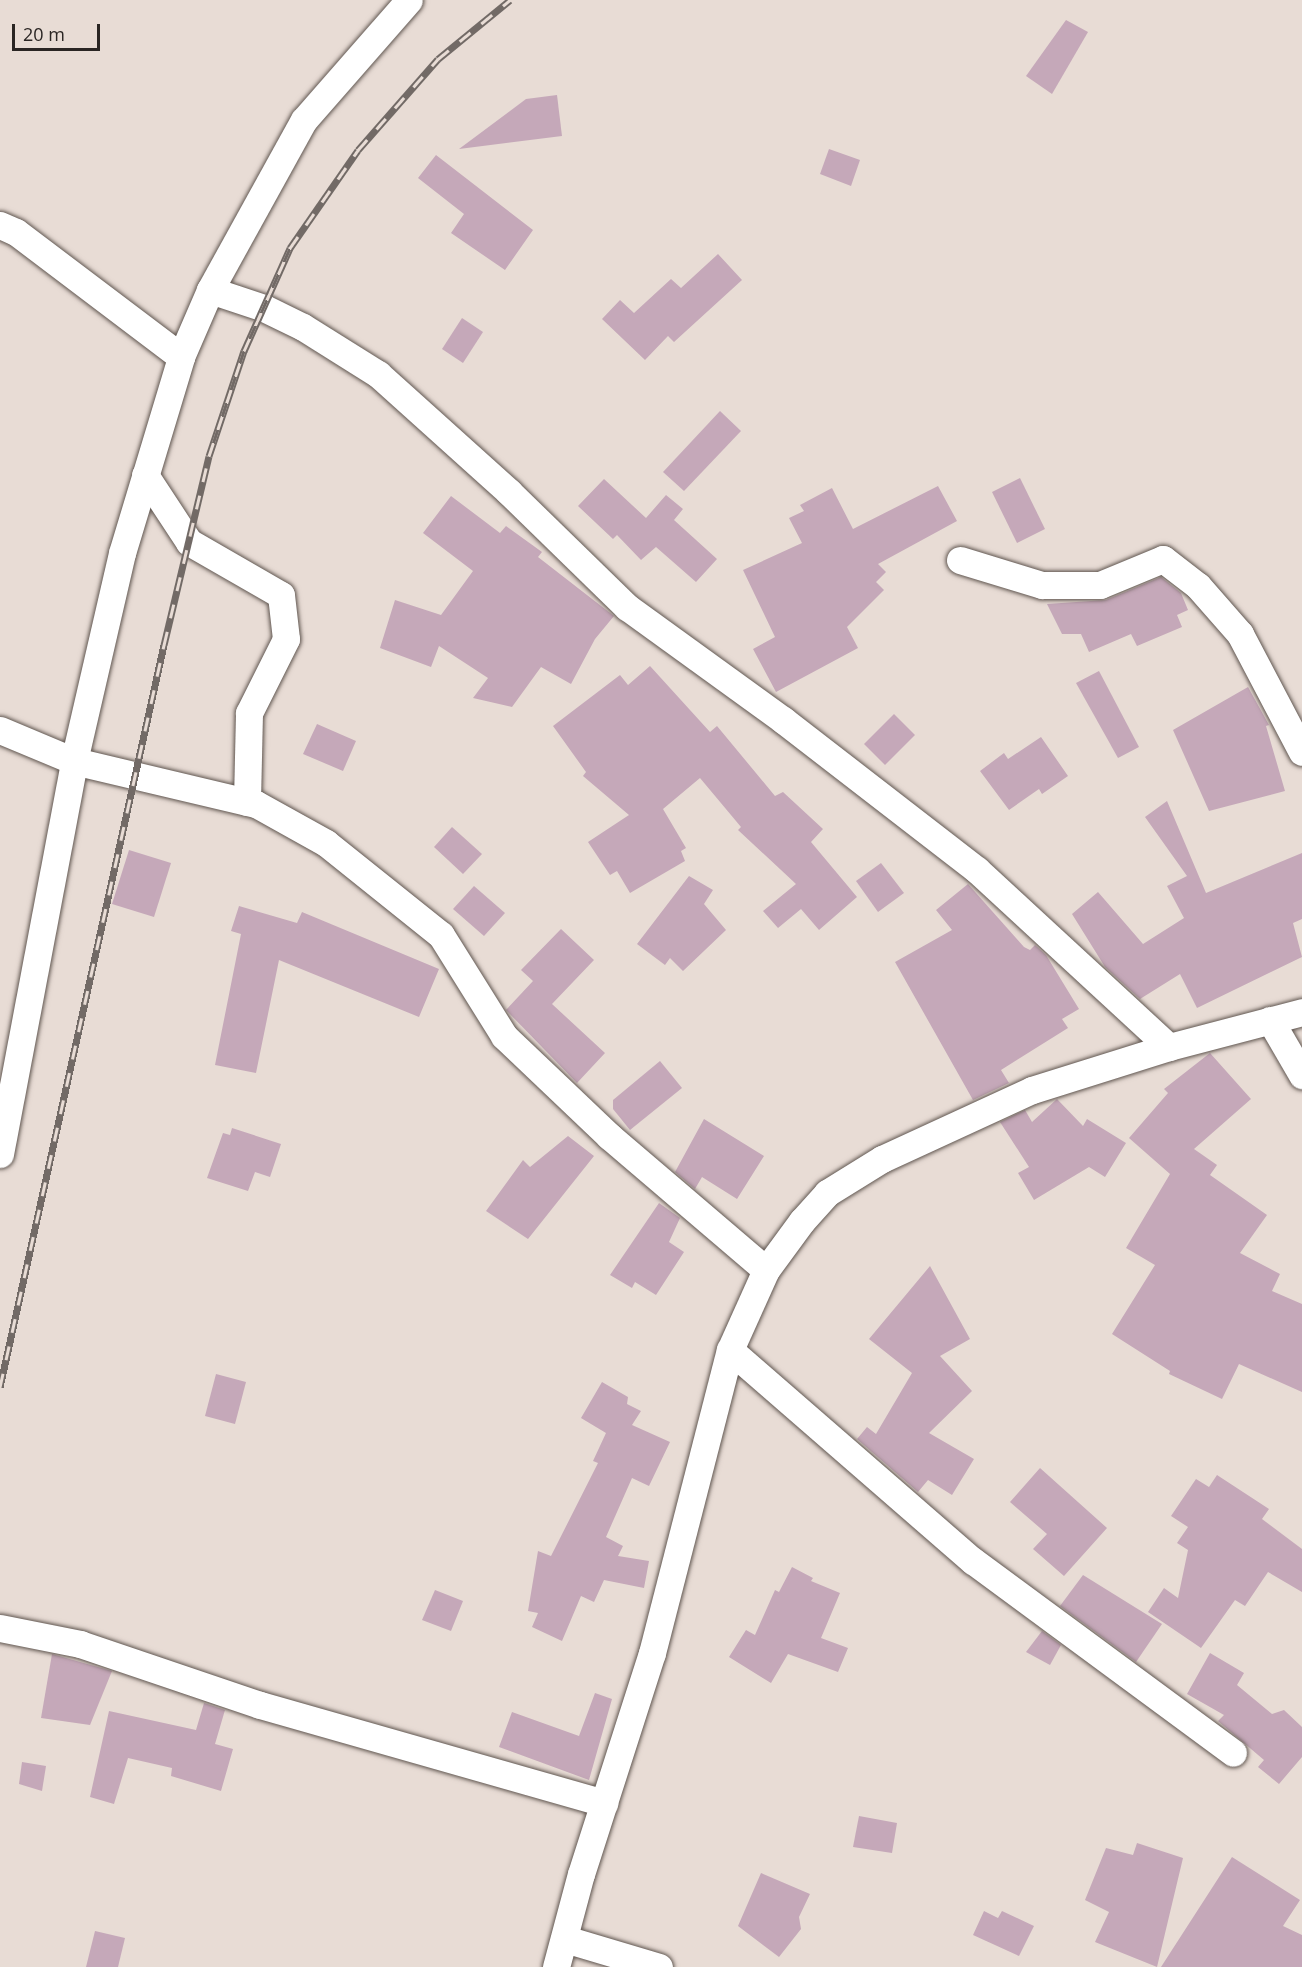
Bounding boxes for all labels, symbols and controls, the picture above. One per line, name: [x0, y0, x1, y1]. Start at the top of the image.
scale bar: [15, 12, 104, 50]
text: 20 m: [23, 22, 65, 46]

